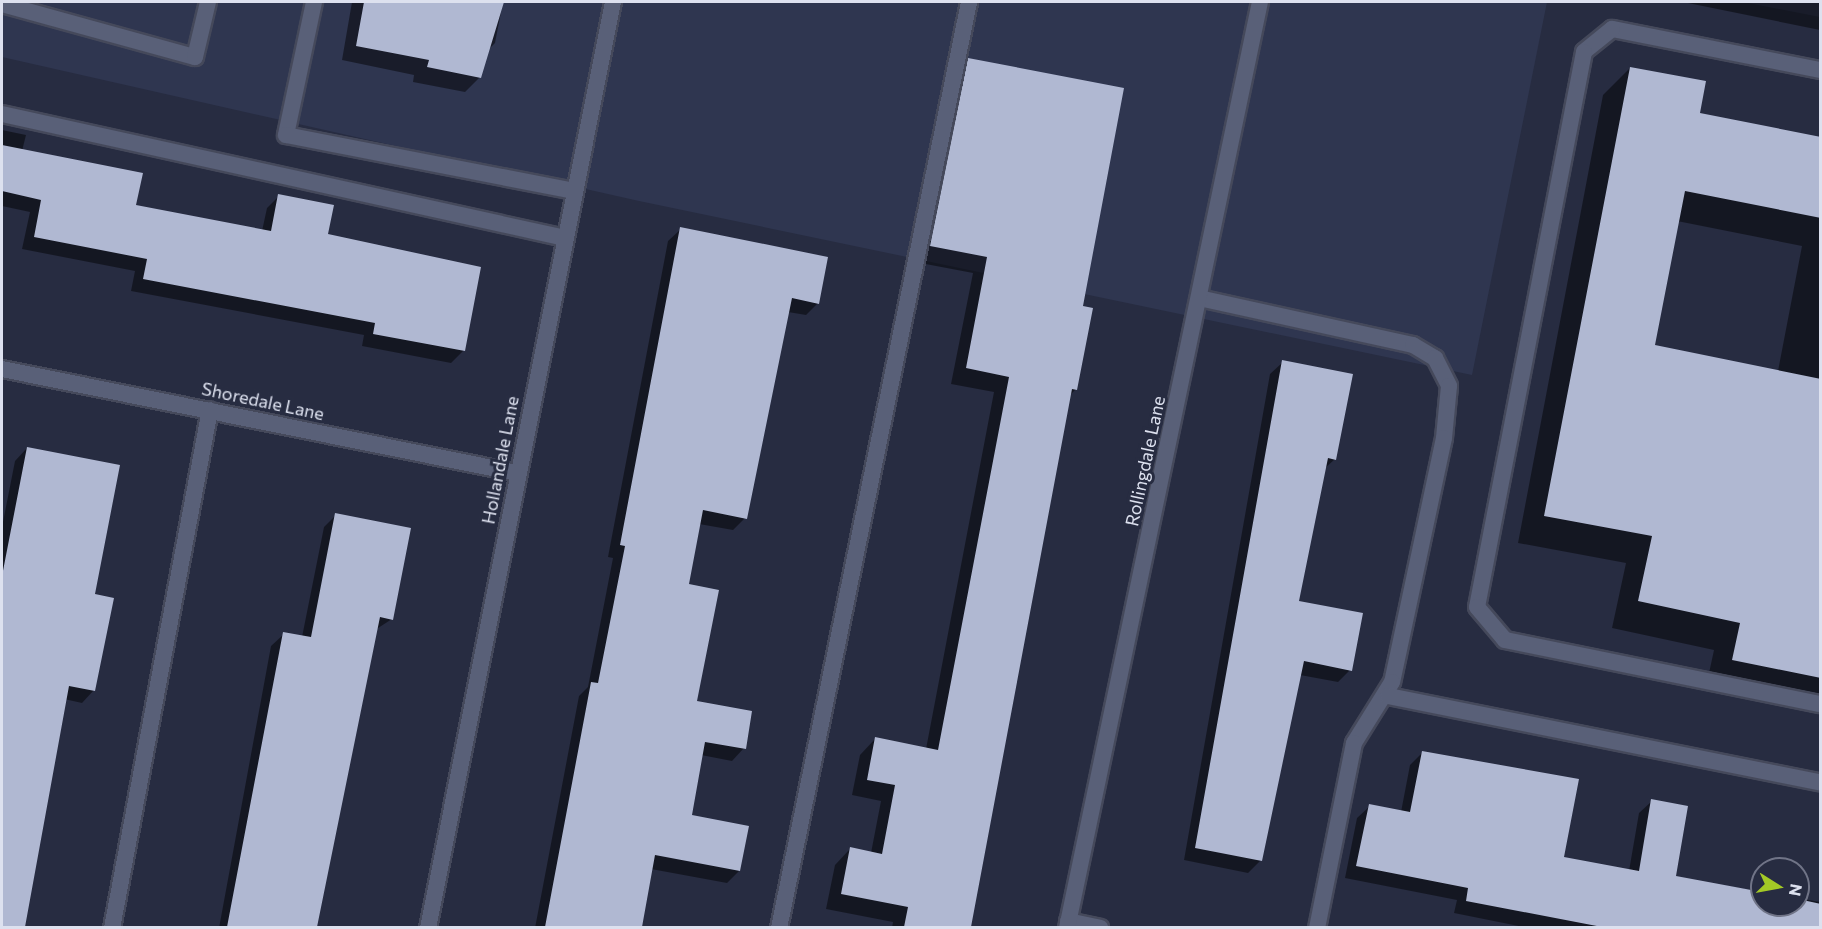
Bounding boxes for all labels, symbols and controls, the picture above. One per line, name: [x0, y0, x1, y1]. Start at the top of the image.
street label: Shoredale Lane: [200, 377, 326, 425]
street label: Hollandale Lane: [477, 394, 523, 526]
street label: Rollingdale Lane: [1121, 394, 1169, 528]
north arrow: [1750, 857, 1810, 917]
text: N: [1786, 882, 1807, 898]

